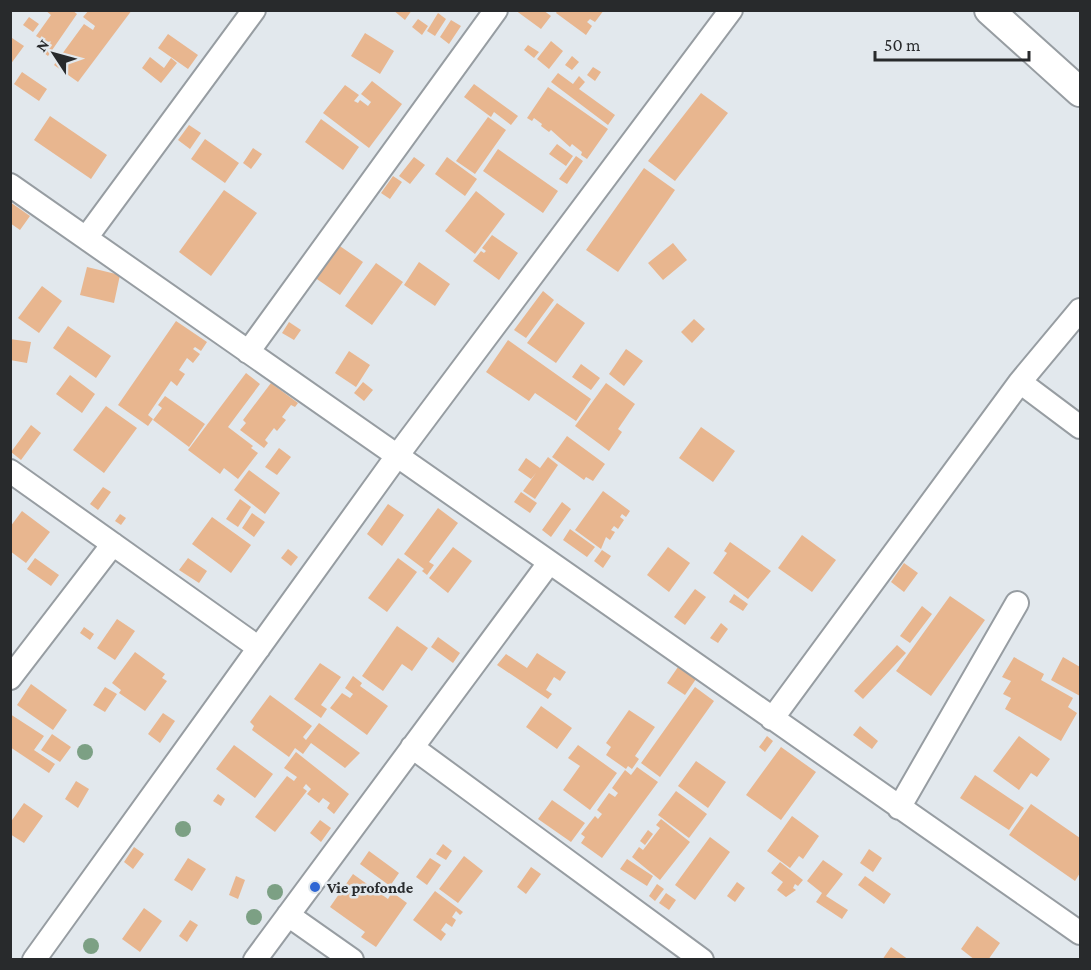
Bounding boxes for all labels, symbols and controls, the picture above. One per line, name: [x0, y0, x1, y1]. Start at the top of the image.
north arrow: [24, 24, 84, 84]
scale bar: [875, 24, 1030, 62]
text: 50 m: [884, 35, 921, 55]
text: N: [32, 36, 52, 55]
place label: Vie profonde: [326, 879, 414, 896]
marker: Vie profonde: [308, 880, 322, 894]

